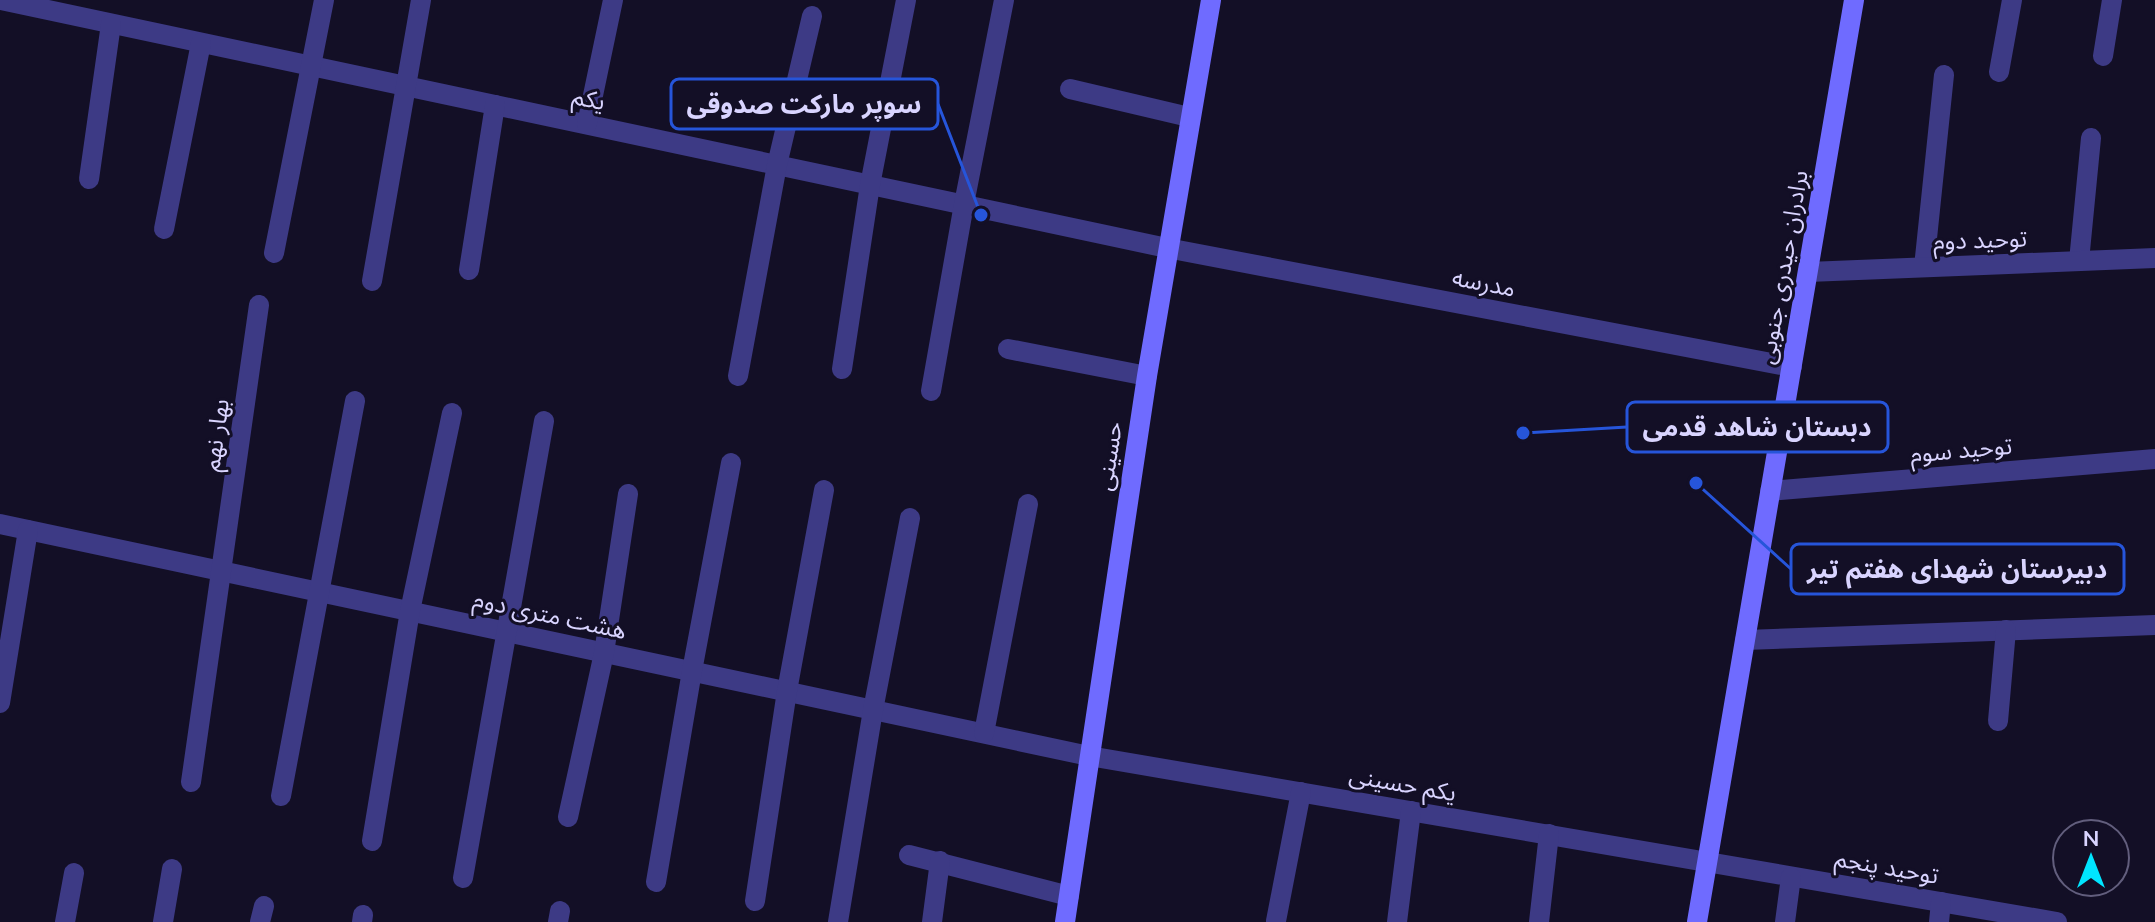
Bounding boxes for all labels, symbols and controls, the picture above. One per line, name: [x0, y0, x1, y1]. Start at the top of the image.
callout: سوپر مارکت صدوقی: [671, 79, 938, 129]
street label: یکم: [569, 80, 608, 119]
text: سوپر مارکت صدوقی: [686, 87, 922, 122]
street label: برادران حیدری جنوبی: [1750, 168, 1814, 366]
street label: توحید دوم: [1932, 222, 2028, 260]
street label: مدرسه: [1450, 261, 1518, 303]
street label: بهار نهم: [195, 397, 238, 474]
callout: دبستان شاهد قدمی: [1627, 402, 1888, 452]
text: دبستان شاهد قدمی: [1643, 410, 1871, 443]
street label: حسینی: [1088, 419, 1128, 493]
street label: توحید سوم: [1909, 430, 2014, 472]
callout: دبیرستان شهدای هفتم تیر: [1791, 544, 2124, 594]
text: دبیرستان شهدای هفتم تیر: [1806, 552, 2107, 589]
street label: هشت متری دوم: [470, 583, 629, 649]
street label: یکم حسینی: [1346, 759, 1459, 810]
north arrow: [2051, 818, 2131, 898]
text: N: [2083, 824, 2099, 852]
street label: توحید پنجم: [1832, 842, 1941, 893]

